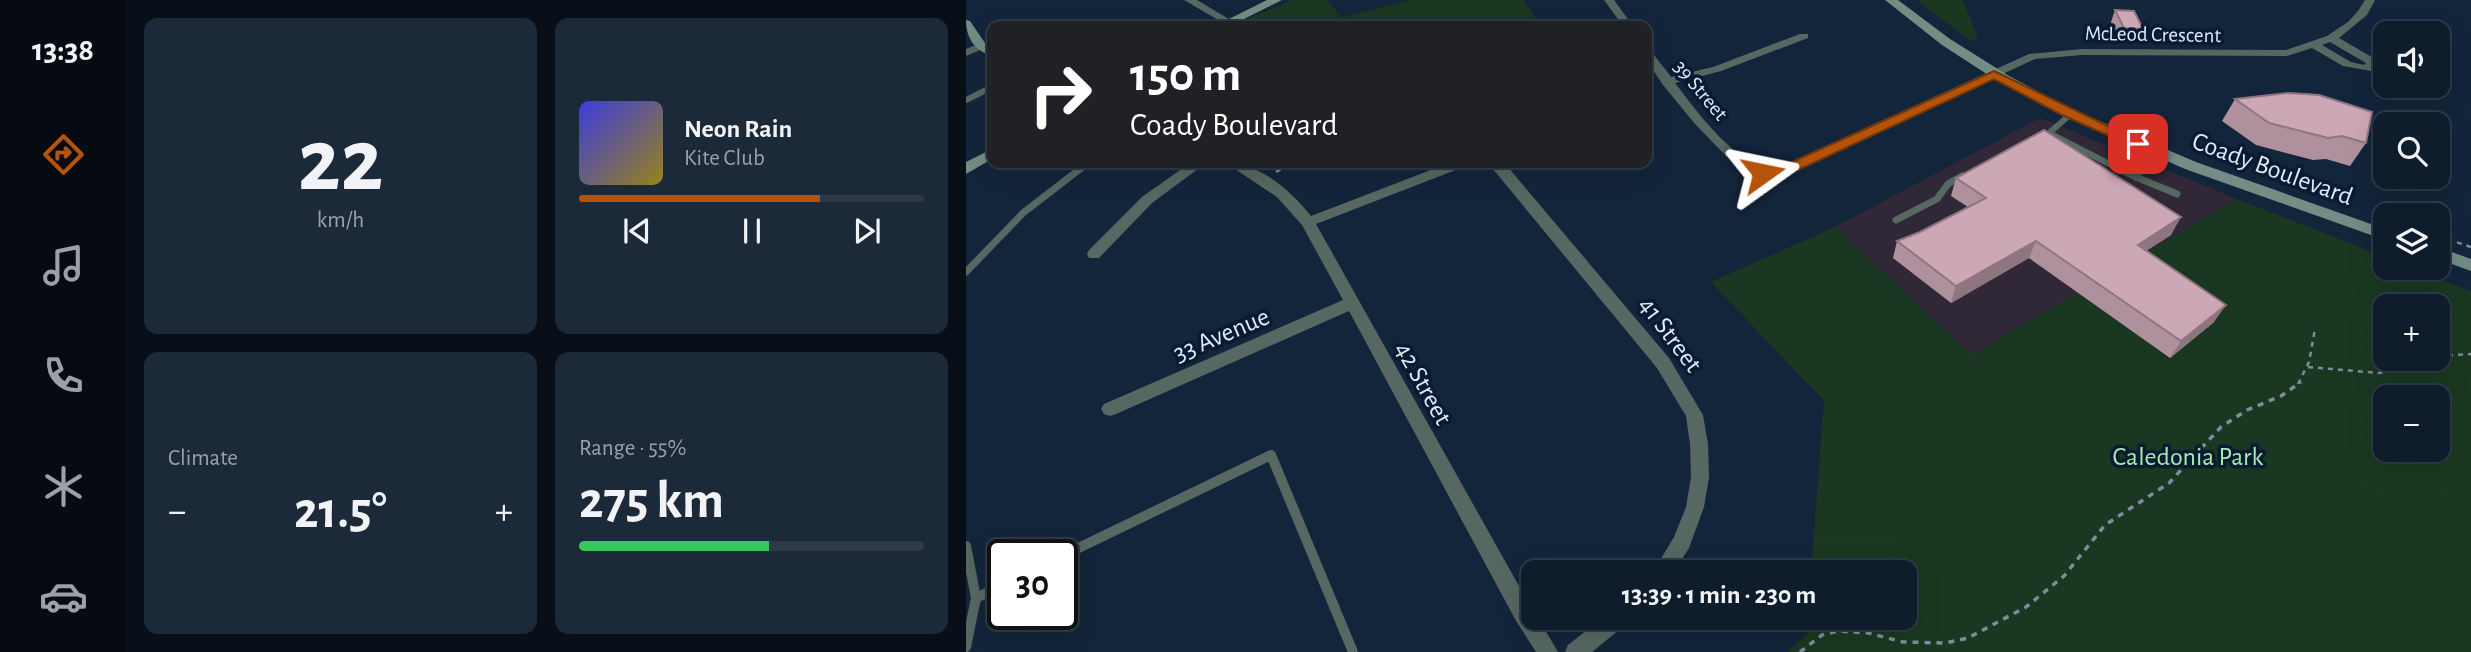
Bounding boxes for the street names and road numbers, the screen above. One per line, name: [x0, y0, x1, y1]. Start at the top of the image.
street label: McLeod Crescent: [2085, 23, 2222, 46]
street label: 39 Street: [1670, 56, 1732, 125]
street label: Coady Boulevard: [2189, 128, 2356, 210]
street label: 41 Street: [1634, 292, 1707, 377]
street label: 33 Avenue: [1170, 303, 1273, 367]
street label: 42 Street: [1390, 338, 1456, 429]

